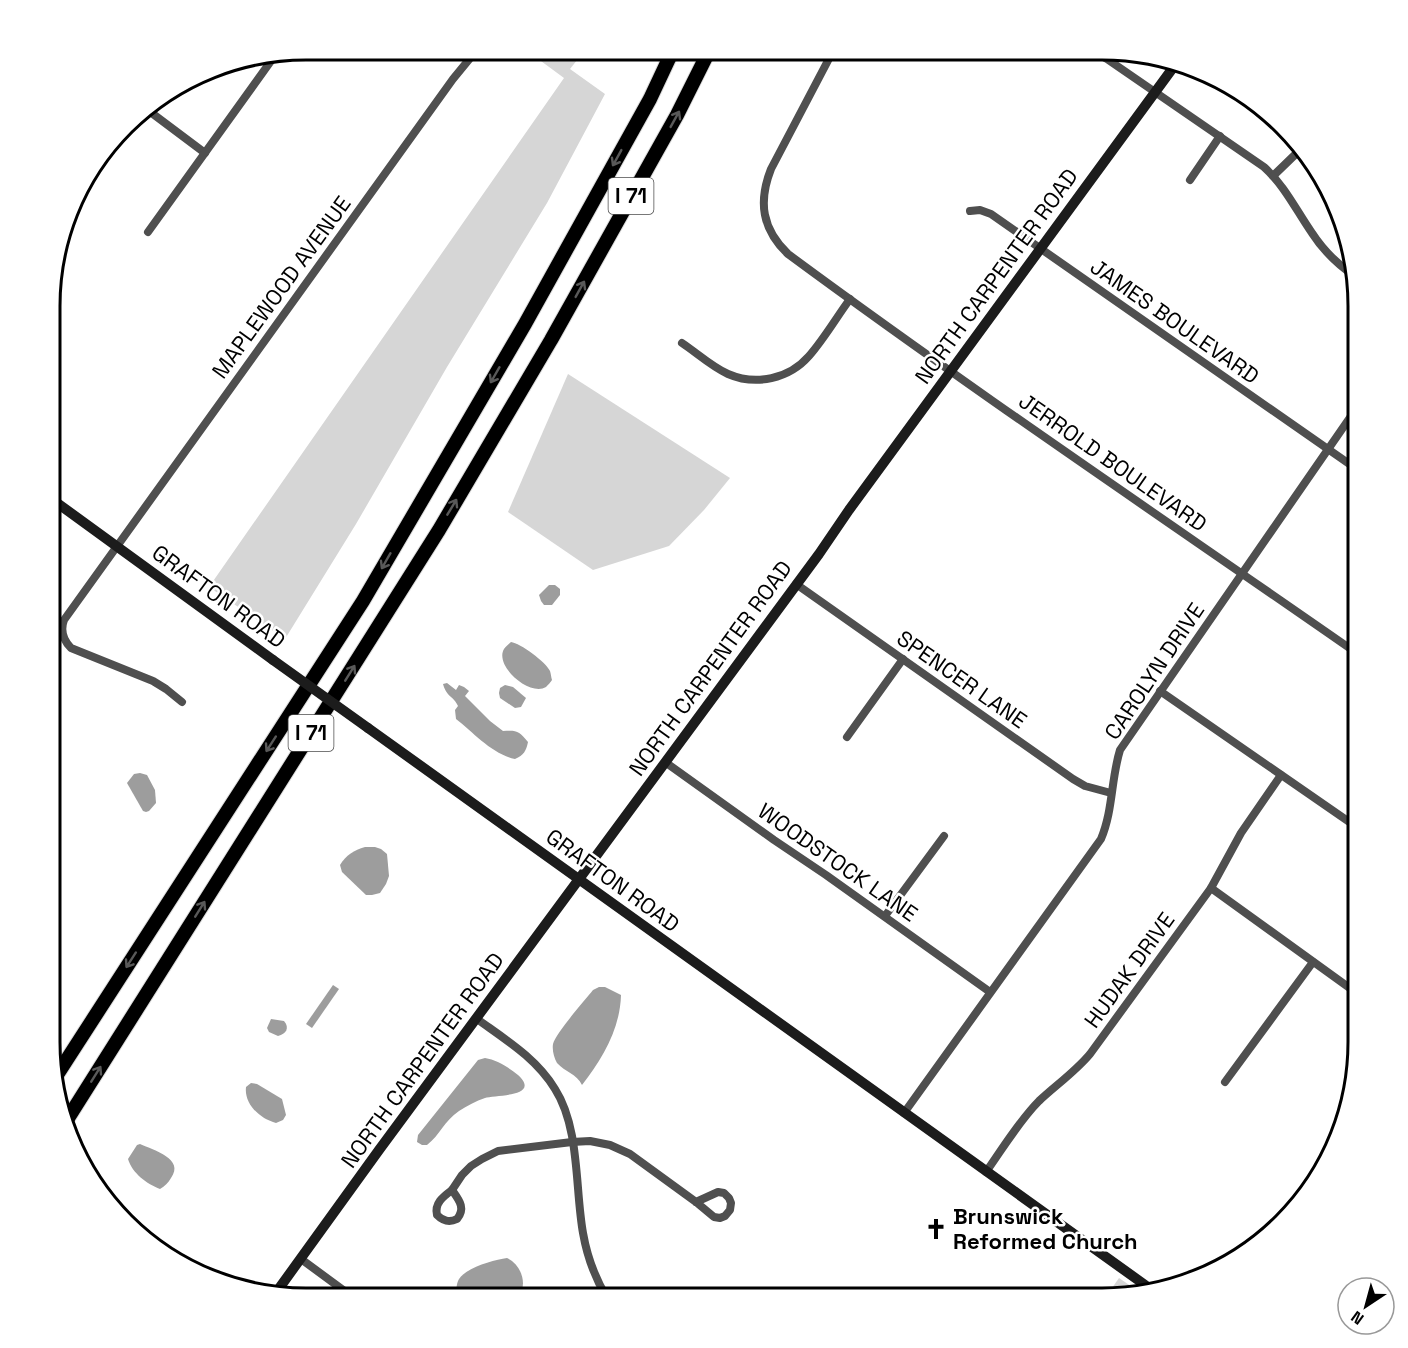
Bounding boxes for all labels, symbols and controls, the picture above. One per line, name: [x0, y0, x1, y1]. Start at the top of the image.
one-way arrow: [669, 111, 681, 128]
one-way arrow: [611, 149, 623, 166]
street label: NORTH CARPENTER ROAD: [908, 163, 1084, 389]
road number: I 71: [608, 178, 654, 214]
street label: MAPLEWOOD AVENUE: [205, 190, 357, 384]
street label: JAMES BOULEVARD: [1085, 252, 1265, 390]
one-way arrow: [574, 281, 586, 298]
one-way arrow: [489, 366, 501, 383]
street label: JERROLD BOULEVARD: [1014, 386, 1212, 538]
one-way arrow: [447, 499, 459, 516]
street label: GRAFTON ROAD: [147, 538, 291, 654]
one-way arrow: [380, 552, 392, 569]
street label: NORTH CARPENTER ROAD: [622, 555, 798, 781]
street label: CAROLYN DRIVE: [1098, 597, 1210, 745]
street label: SPENCER LANE: [891, 624, 1033, 734]
one-way arrow: [344, 665, 356, 682]
road number: I 71: [288, 715, 334, 751]
one-way arrow: [264, 735, 277, 752]
street label: WOODSTOCK LANE: [753, 796, 923, 928]
street label: GRAFTON ROAD: [541, 822, 685, 938]
one-way arrow: [195, 901, 207, 918]
street label: HUDAK DRIVE: [1078, 907, 1180, 1033]
street label: NORTH CARPENTER ROAD: [334, 947, 510, 1173]
one-way arrow: [124, 952, 137, 969]
one-way arrow: [90, 1065, 103, 1082]
place label: Brunswick Reformed Church: [953, 1202, 1138, 1255]
church icon: Brunswick Reformed Church: [924, 1217, 948, 1241]
north arrow: [1336, 1276, 1396, 1336]
text: N: [1347, 1306, 1368, 1329]

